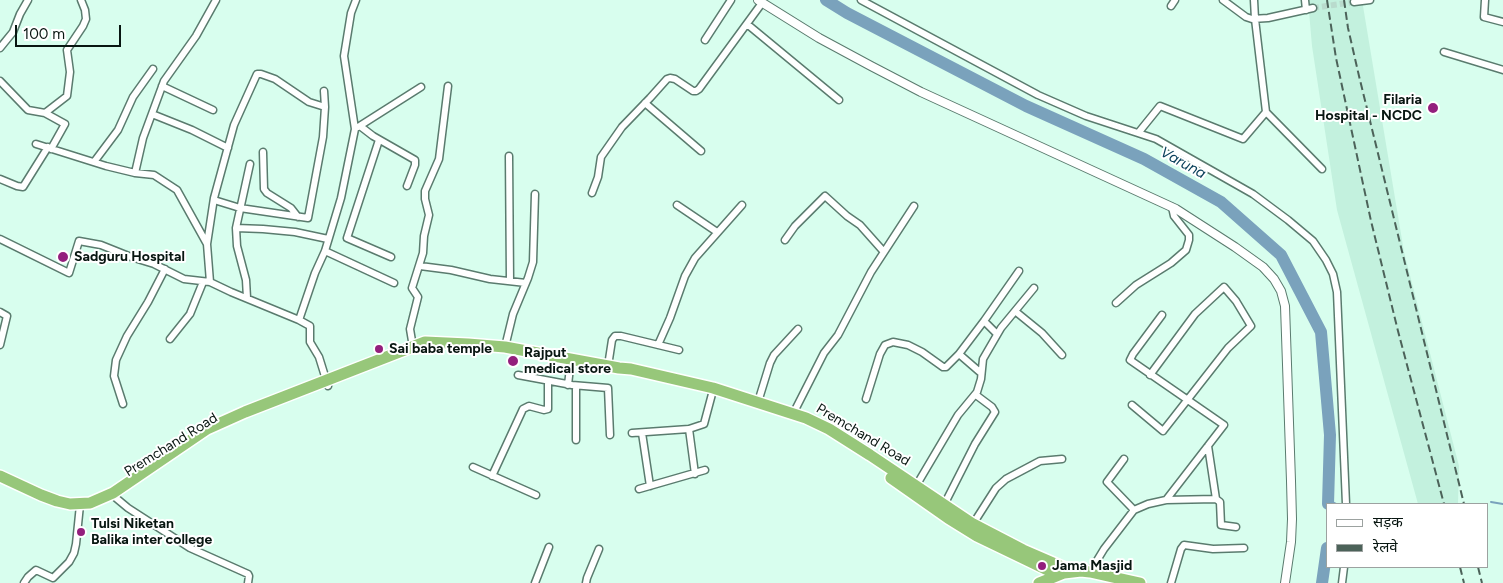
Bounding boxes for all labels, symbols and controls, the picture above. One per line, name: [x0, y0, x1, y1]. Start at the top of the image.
scale bar: [18, 15, 124, 47]
text: 100 m: [23, 25, 65, 43]
place label: Filaria Hospital - NCDC: [1315, 92, 1422, 124]
marker: Filaria Hospital - NCDC: [1426, 101, 1440, 115]
water label: Varuna: [1157, 143, 1209, 183]
place label: Sadguru Hospital: [74, 249, 185, 265]
marker: Sadguru Hospital: [56, 250, 70, 264]
place label: Sai baba temple: [389, 341, 492, 357]
marker: Sai baba temple: [373, 343, 385, 355]
place label: Rajput medical store: [524, 345, 611, 378]
marker: Rajput medical store: [506, 354, 520, 368]
street label: Premchand Road: [813, 400, 913, 470]
street label: Premchand Road: [121, 410, 221, 480]
legend: [1326, 503, 1488, 568]
text: सड़क: [1373, 513, 1403, 531]
place label: Tulsi Niketan Balika inter college: [91, 516, 212, 548]
marker: Tulsi Niketan Balika inter college: [75, 526, 87, 538]
text: रेलवे: [1373, 538, 1398, 556]
place label: Jama Masjid: [1052, 558, 1132, 574]
marker: Jama Masjid: [1036, 560, 1048, 572]

